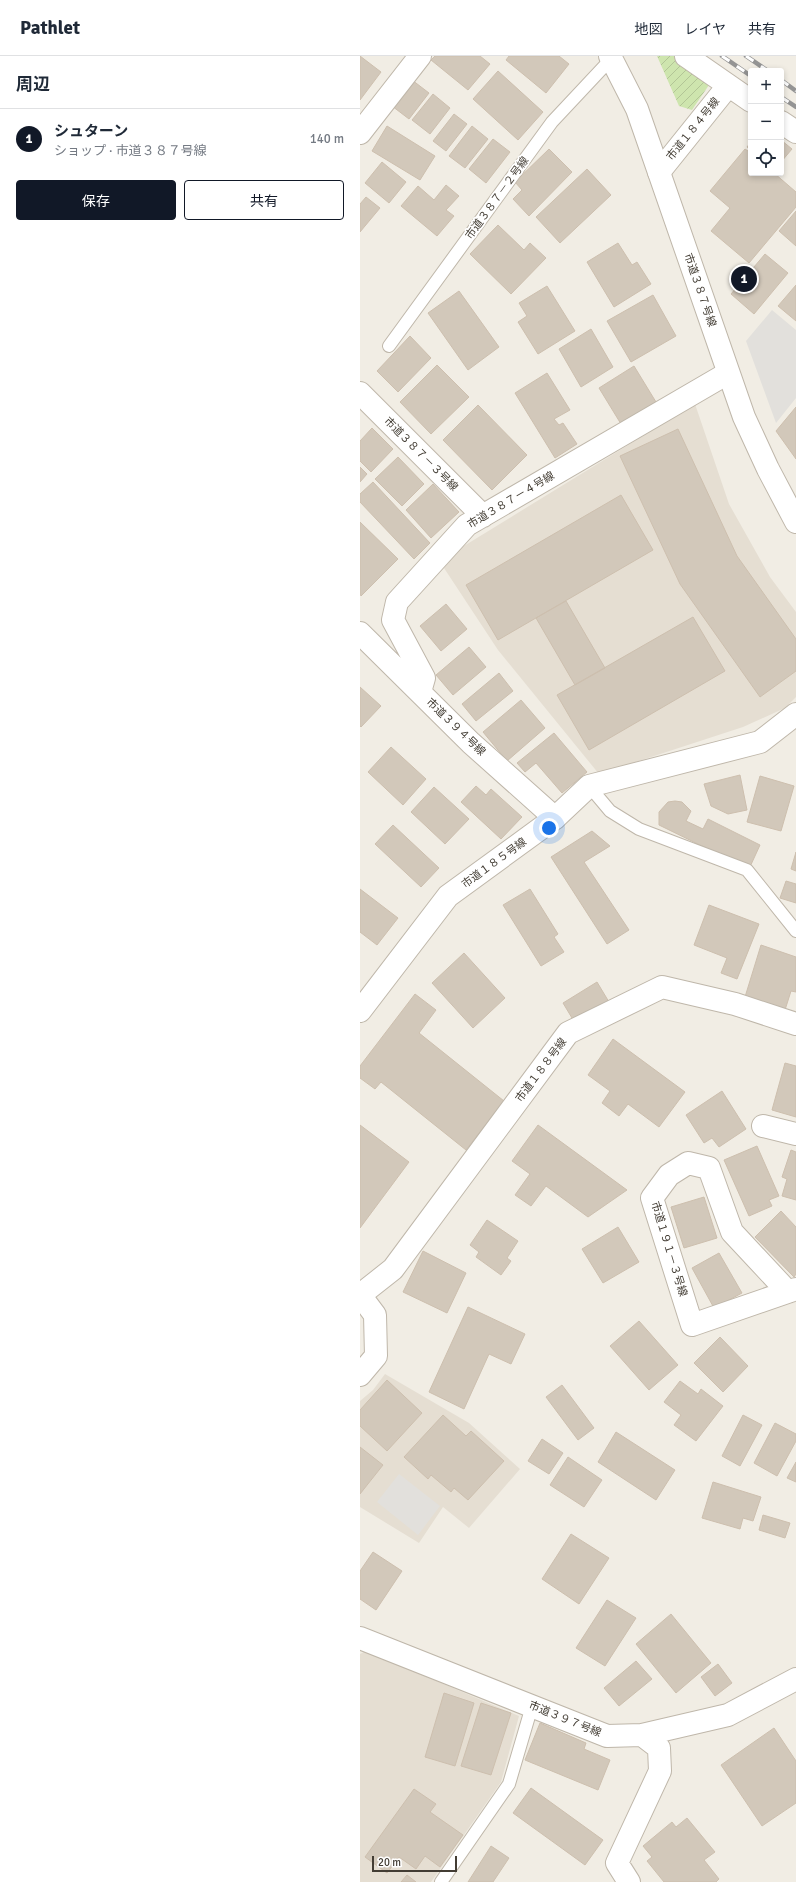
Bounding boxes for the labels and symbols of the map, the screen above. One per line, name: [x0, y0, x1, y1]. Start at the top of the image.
street label: 市道１８４号線: [664, 95, 722, 163]
street label: 市道３８７－２号線: [463, 154, 531, 242]
street label: 市道３８７号線: [681, 251, 719, 329]
pin: 1: [731, 264, 757, 294]
street label: 市道３８７－３号線: [381, 414, 461, 494]
street label: 市道３８７－４号線: [465, 469, 557, 531]
street label: 市道３９４号線: [424, 696, 488, 758]
your location: [539, 818, 559, 838]
street label: 市道１８５号線: [459, 835, 529, 891]
street label: 市道１８８号線: [513, 1035, 569, 1105]
street label: 市道１９１－３号線: [648, 1200, 690, 1298]
street label: 市道３９７号線: [527, 1699, 603, 1739]
scale bar: [372, 1854, 457, 1873]

